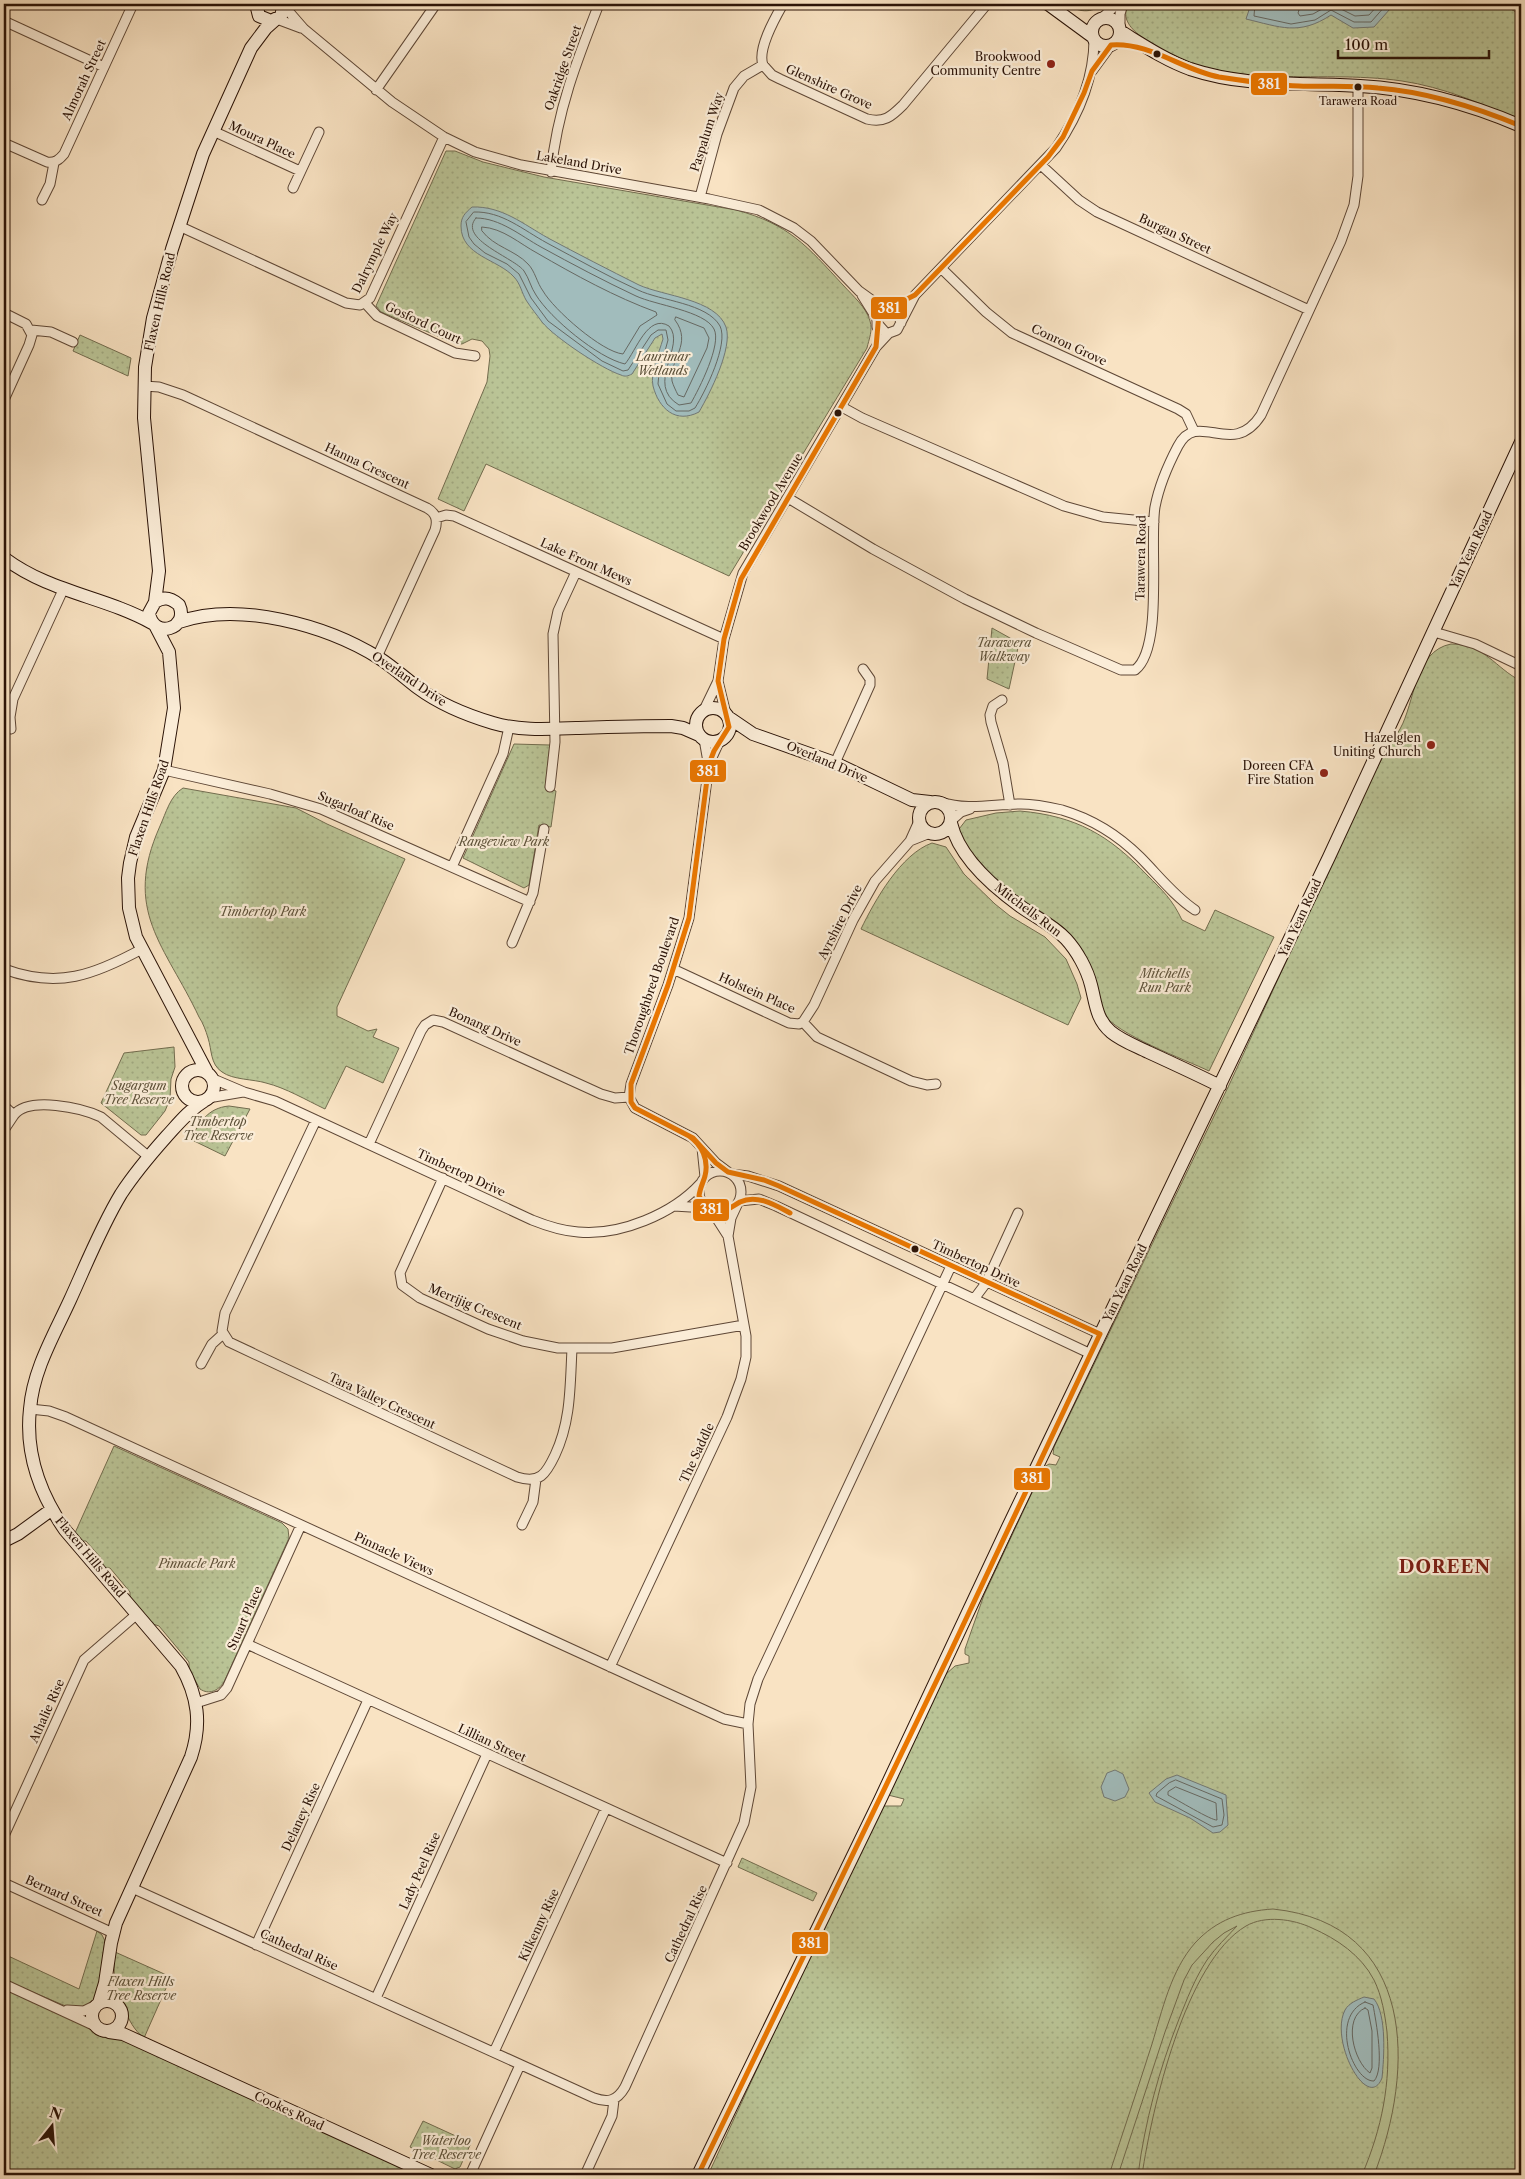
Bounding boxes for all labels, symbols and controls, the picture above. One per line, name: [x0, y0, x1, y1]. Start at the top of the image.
street label: Oakridge Street: [541, 22, 584, 113]
scale bar: [1338, 28, 1489, 60]
text: 100 m: [1345, 35, 1388, 54]
street label: Almorah Street: [58, 36, 109, 123]
place label: Brookwood Community Centre: [930, 49, 1042, 78]
unlabelled marker: [1152, 49, 1162, 59]
marker: Brookwood Community Centre: [1045, 58, 1057, 70]
street label: Glenshire Grove: [784, 61, 875, 112]
line badge: 381: [1250, 72, 1288, 96]
text: 381: [1258, 75, 1281, 93]
marker: Tarawera Road: [1353, 82, 1363, 92]
street label: Paspalum Way: [687, 90, 727, 173]
place label: Tarawera Road: [1319, 94, 1398, 108]
street label: Moura Place: [226, 118, 298, 162]
street label: Lakeland Drive: [535, 148, 623, 177]
street label: Dalrymple Way: [349, 210, 401, 295]
street label: Burgan Street: [1137, 210, 1214, 257]
street label: Flaxen Hills Road: [141, 250, 178, 353]
line badge: 381: [870, 296, 908, 320]
street label: Gosford Court: [383, 298, 464, 347]
text: 381: [878, 299, 901, 317]
street label: Conron Grove: [1029, 321, 1110, 369]
park label: Laurimar Wetlands: [635, 349, 691, 378]
unlabelled marker: [833, 408, 843, 418]
street label: Hanna Crescent: [322, 439, 413, 492]
street label: Brookwood Avenue: [735, 450, 806, 553]
street label: Yan Yean Road: [1445, 508, 1495, 592]
street label: Tarawera Road: [1132, 514, 1149, 601]
street label: Lake Front Mews: [538, 535, 634, 588]
park label: Tarawera Walkway: [977, 635, 1031, 664]
street label: Overland Drive: [369, 648, 450, 709]
place label: Hazelglen Uniting Church: [1333, 730, 1421, 759]
street label: Overland Drive: [784, 738, 870, 786]
marker: Hazelglen Uniting Church: [1425, 739, 1437, 751]
street label: Flaxen Hills Road: [125, 757, 172, 858]
place label: Doreen CFA Fire Station: [1243, 758, 1315, 787]
line badge: 381: [689, 759, 727, 783]
text: 381: [697, 762, 720, 780]
marker: Doreen CFA Fire Station: [1318, 767, 1330, 779]
street label: Sugarloaf Rise: [316, 788, 397, 833]
park label: Rangeview Park: [458, 834, 550, 849]
street label: Yan Yean Road: [1274, 876, 1324, 960]
street label: Mitchells Run: [992, 880, 1065, 940]
street label: Ayrshire Drive: [814, 881, 865, 963]
park label: Timbertop Park: [220, 904, 307, 919]
street label: Thoroughbred Boulevard: [621, 914, 682, 1057]
park label: Mitchells Run Park: [1138, 966, 1192, 995]
street label: Holstein Place: [717, 969, 798, 1016]
street label: Bonang Drive: [447, 1004, 524, 1049]
park label: Sugargum Tree Reserve: [104, 1078, 175, 1107]
park label: Timbertop Tree Reserve: [183, 1114, 254, 1143]
street label: Timbertop Drive: [415, 1145, 508, 1200]
line badge: 381: [692, 1198, 730, 1222]
text: 381: [700, 1200, 723, 1218]
street label: Timbertop Drive: [930, 1236, 1023, 1291]
street label: Yan Yean Road: [1099, 1241, 1150, 1325]
unlabelled marker: [910, 1244, 920, 1254]
street label: Merrijig Crescent: [426, 1280, 525, 1333]
street label: Tara Valley Crescent: [326, 1369, 439, 1432]
street label: The Saddle: [676, 1420, 717, 1485]
line badge: 381: [1013, 1467, 1051, 1491]
text: 381: [1021, 1469, 1044, 1487]
street label: Flaxen Hills Road: [52, 1513, 129, 1601]
street label: Pinnacle Views: [352, 1529, 436, 1579]
park label: Pinnacle Park: [158, 1556, 236, 1571]
district label: DOREEN: [1399, 1556, 1491, 1578]
street label: Stuart Place: [224, 1583, 265, 1652]
street label: Athalie Rise: [25, 1676, 67, 1746]
street label: Lillian Street: [456, 1720, 529, 1765]
street label: Delaney Rise: [278, 1780, 323, 1854]
street label: Lady Peel Rise: [396, 1830, 443, 1912]
street label: Bernard Street: [23, 1872, 106, 1920]
street label: Cathedral Rise: [661, 1882, 710, 1965]
street label: Kilkenny Rise: [515, 1886, 562, 1963]
street label: Cathedral Rise: [258, 1926, 341, 1974]
line badge: 381: [791, 1931, 829, 1955]
text: 381: [799, 1934, 822, 1952]
park label: Flaxen Hills Tree Reserve: [106, 1974, 177, 2003]
street label: Cookes Road: [252, 2088, 327, 2134]
north arrow: [28, 2102, 78, 2152]
text: N: [47, 2103, 64, 2124]
park label: Waterloo Tree Reserve: [411, 2133, 482, 2162]

